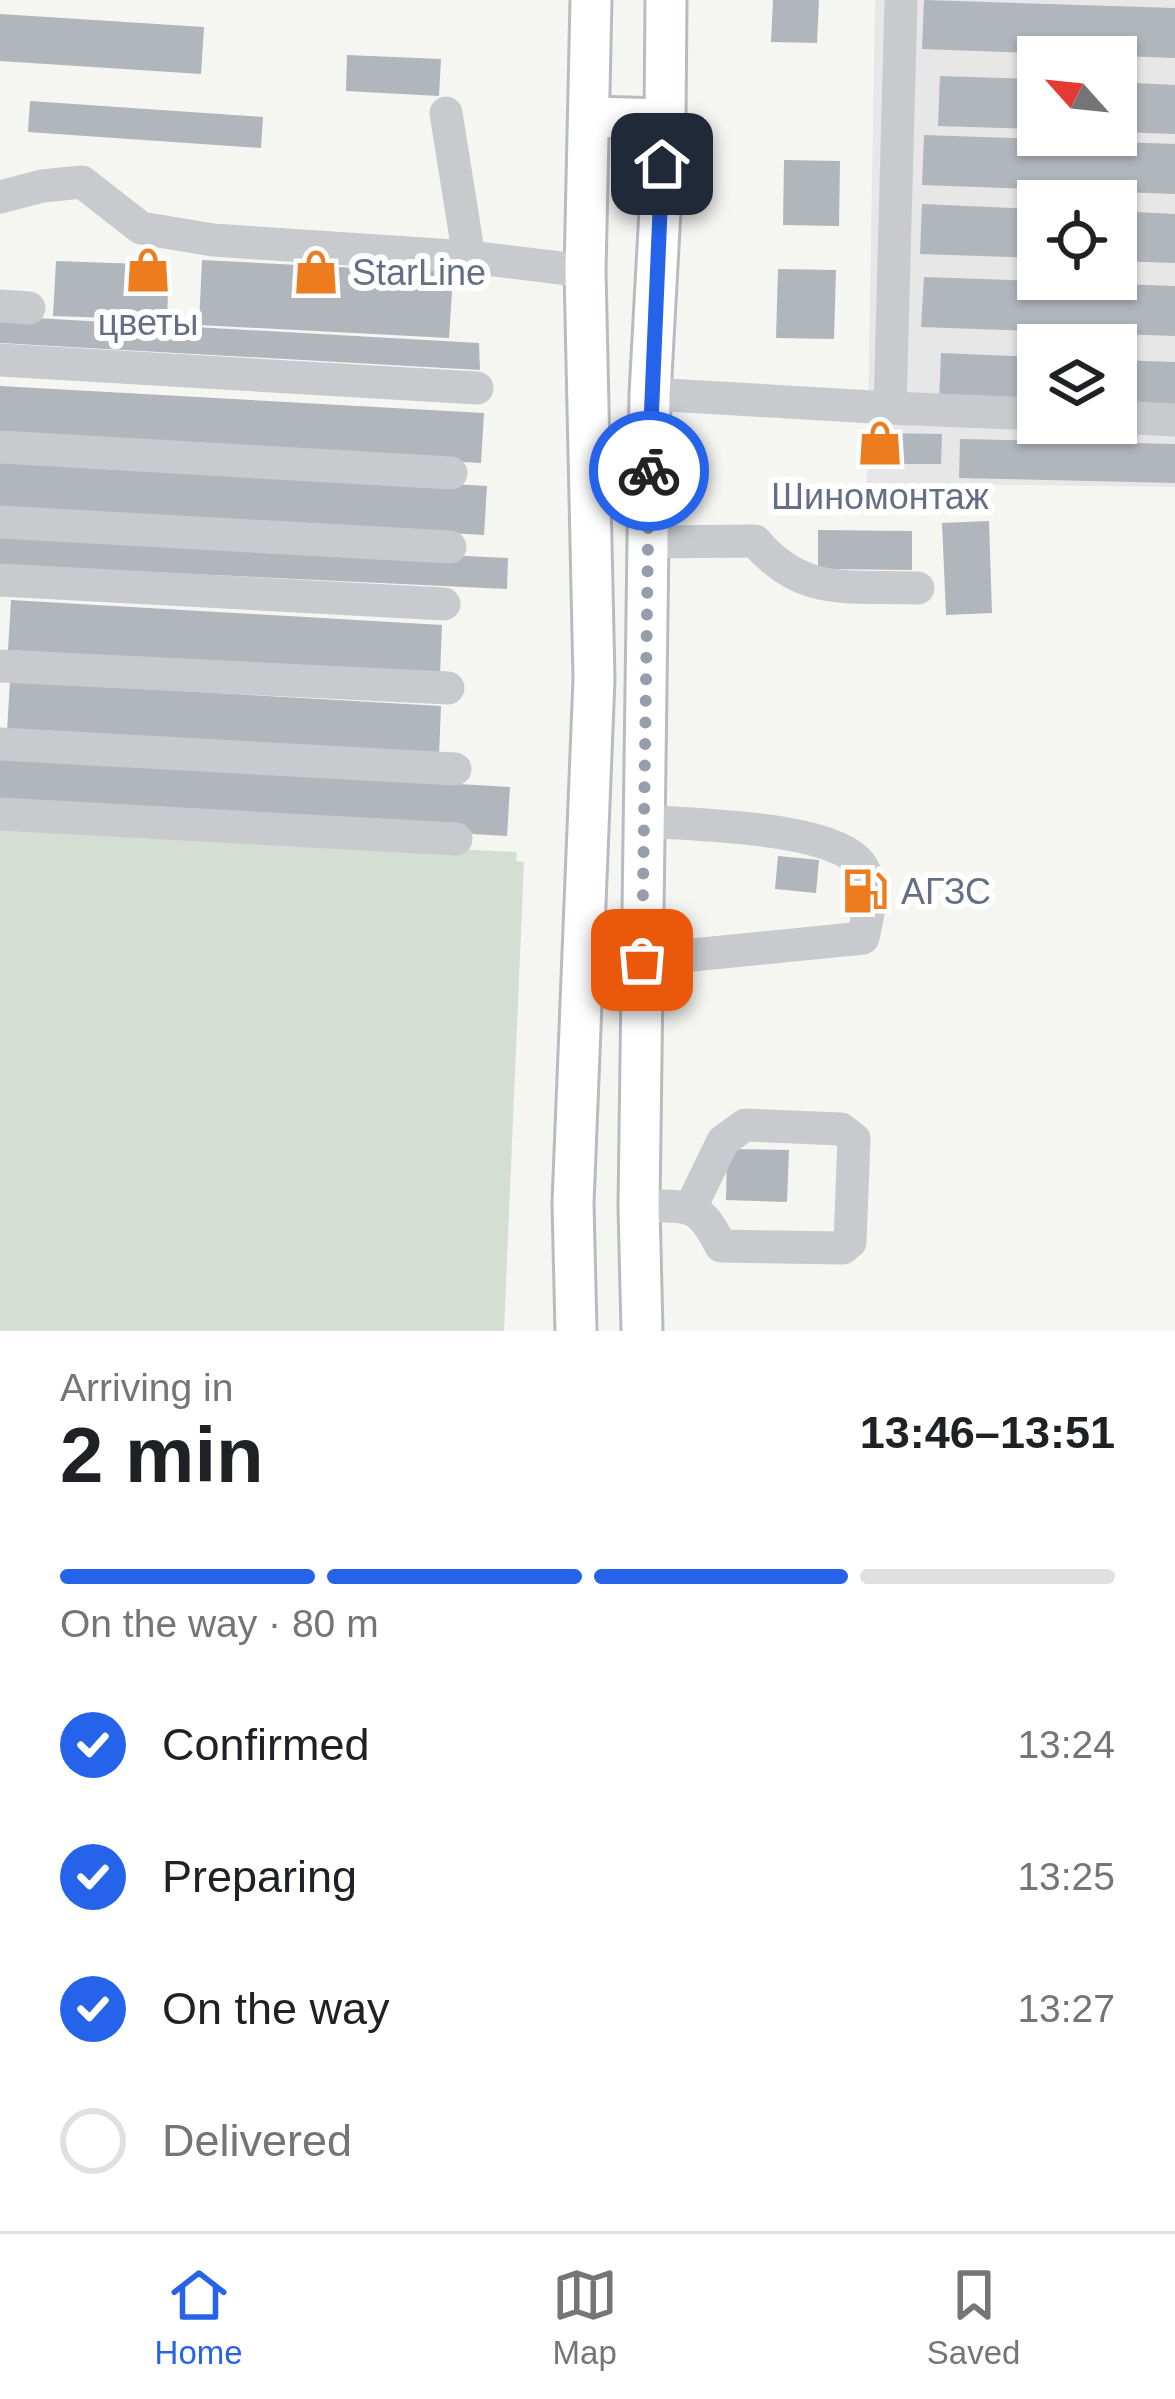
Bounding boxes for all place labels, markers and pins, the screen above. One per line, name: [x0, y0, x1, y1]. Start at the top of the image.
pin: [611, 113, 713, 215]
shop icon: цветы: [123, 245, 173, 295]
shop icon: StarLine: [291, 247, 341, 297]
place label: StarLine: [352, 252, 486, 293]
place label: цветы: [98, 302, 198, 343]
shop icon: Шиномонтаж: [855, 418, 905, 468]
place label: Шиномонтаж: [771, 476, 989, 517]
fuel station icon: АГЗС: [840, 866, 890, 916]
place label: АГЗС: [901, 871, 991, 912]
pin: [591, 909, 693, 1011]

